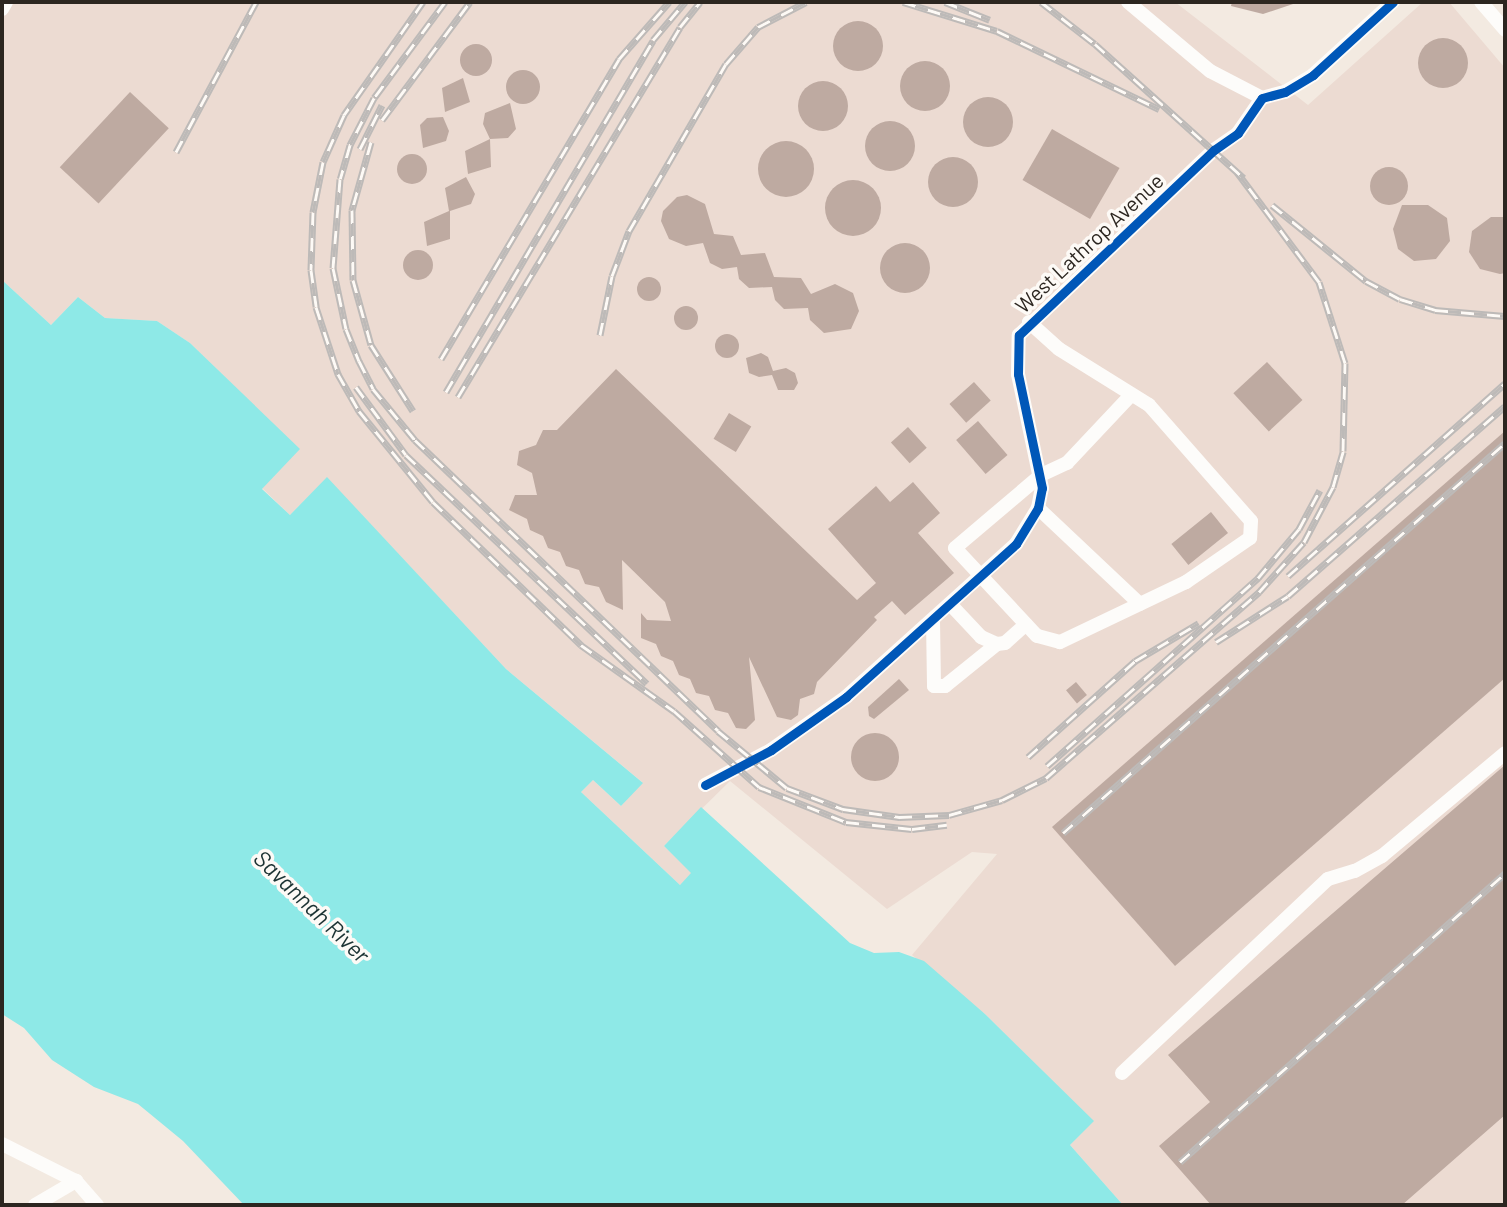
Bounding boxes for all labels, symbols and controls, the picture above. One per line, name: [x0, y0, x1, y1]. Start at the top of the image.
street label: West Lathrop Avenue: [1010, 168, 1168, 318]
water label: Savannah River: [249, 844, 375, 968]

